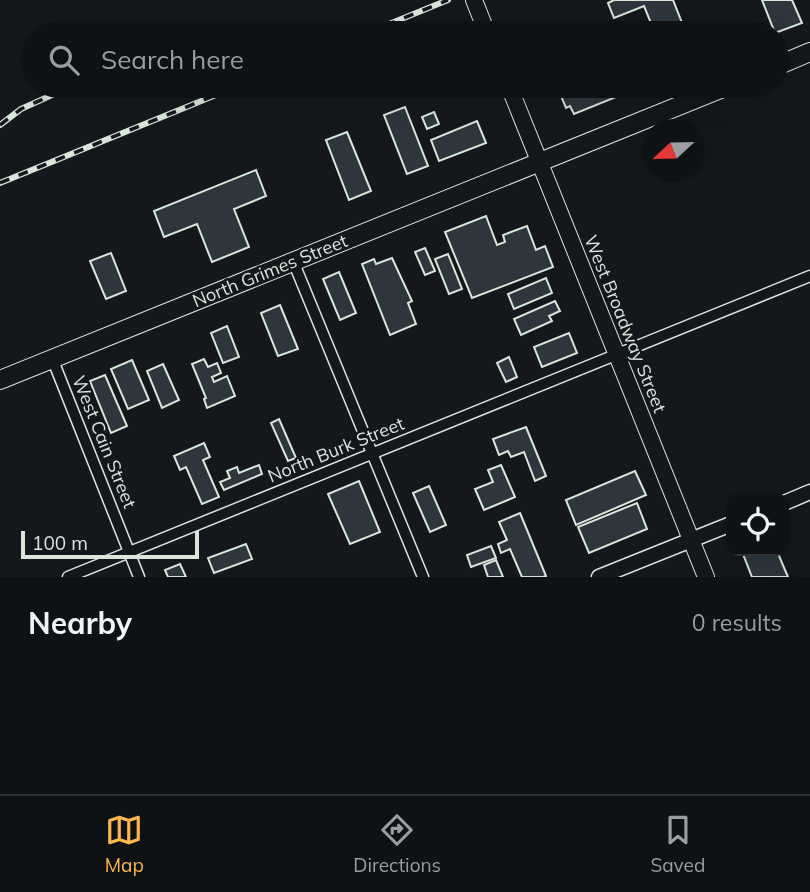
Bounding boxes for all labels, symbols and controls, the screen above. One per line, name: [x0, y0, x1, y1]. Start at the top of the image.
search box: [21, 21, 789, 98]
icon: search: [45, 41, 83, 79]
text: Search here: [101, 43, 244, 76]
north arrow: [642, 119, 705, 182]
street label: North Grimes Street: [189, 229, 351, 312]
street label: West Broadway Street: [579, 232, 672, 416]
street label: West Cain Street: [67, 372, 141, 511]
street label: North Burk Street: [264, 412, 407, 487]
map controls: [726, 493, 789, 556]
button: locate: [726, 493, 789, 556]
scale bar: [21, 528, 200, 560]
text: 100 m: [32, 531, 88, 555]
text: Nearby: [28, 604, 132, 642]
text: 0 results: [692, 608, 782, 637]
tab: Map: [105, 811, 144, 877]
tab: Directions: [353, 811, 441, 877]
tab: Saved: [650, 811, 705, 877]

